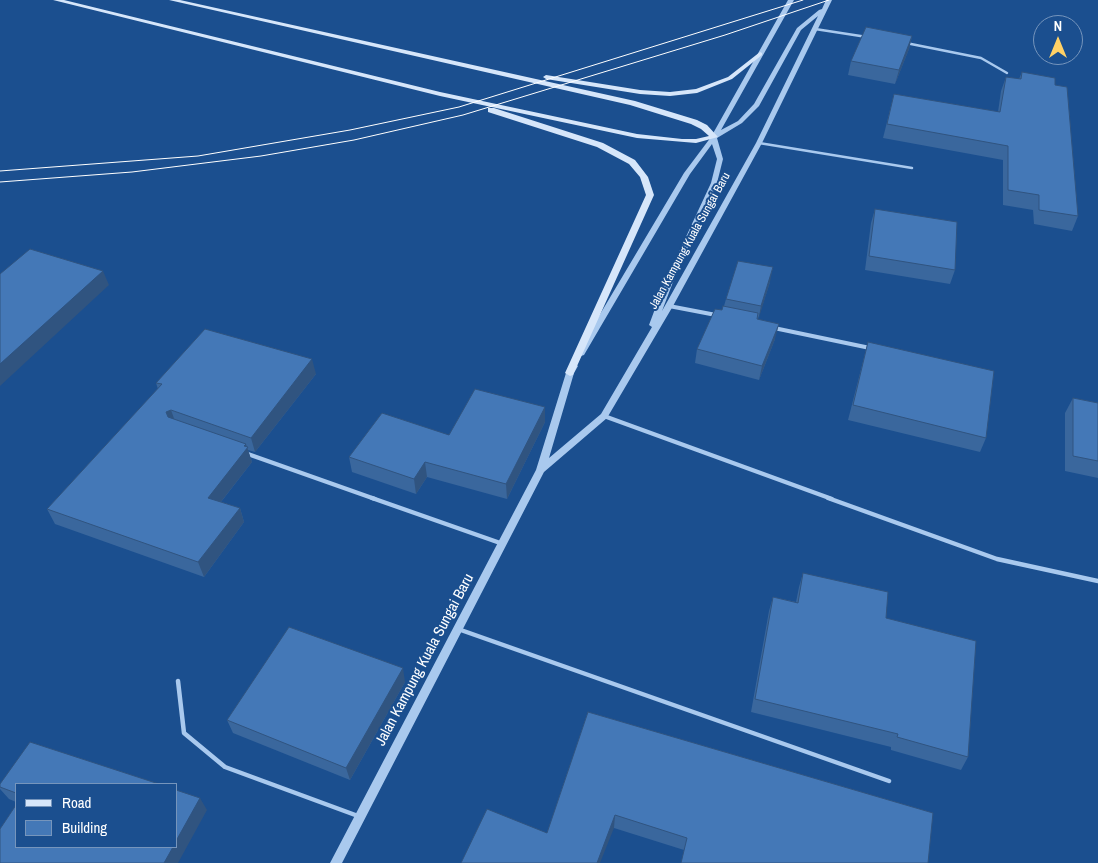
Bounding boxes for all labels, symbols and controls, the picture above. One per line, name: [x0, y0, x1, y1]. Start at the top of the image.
north arrow: [1033, 15, 1083, 65]
text: N: [1054, 17, 1062, 35]
street label: Jalan Kampung Kuala Sungai Baru: [646, 170, 734, 312]
street label: Jalan Kampung Kuala Sungai Baru: [372, 571, 478, 749]
legend: [15, 783, 178, 848]
text: Road: [62, 792, 91, 813]
text: Building: [62, 817, 107, 838]

